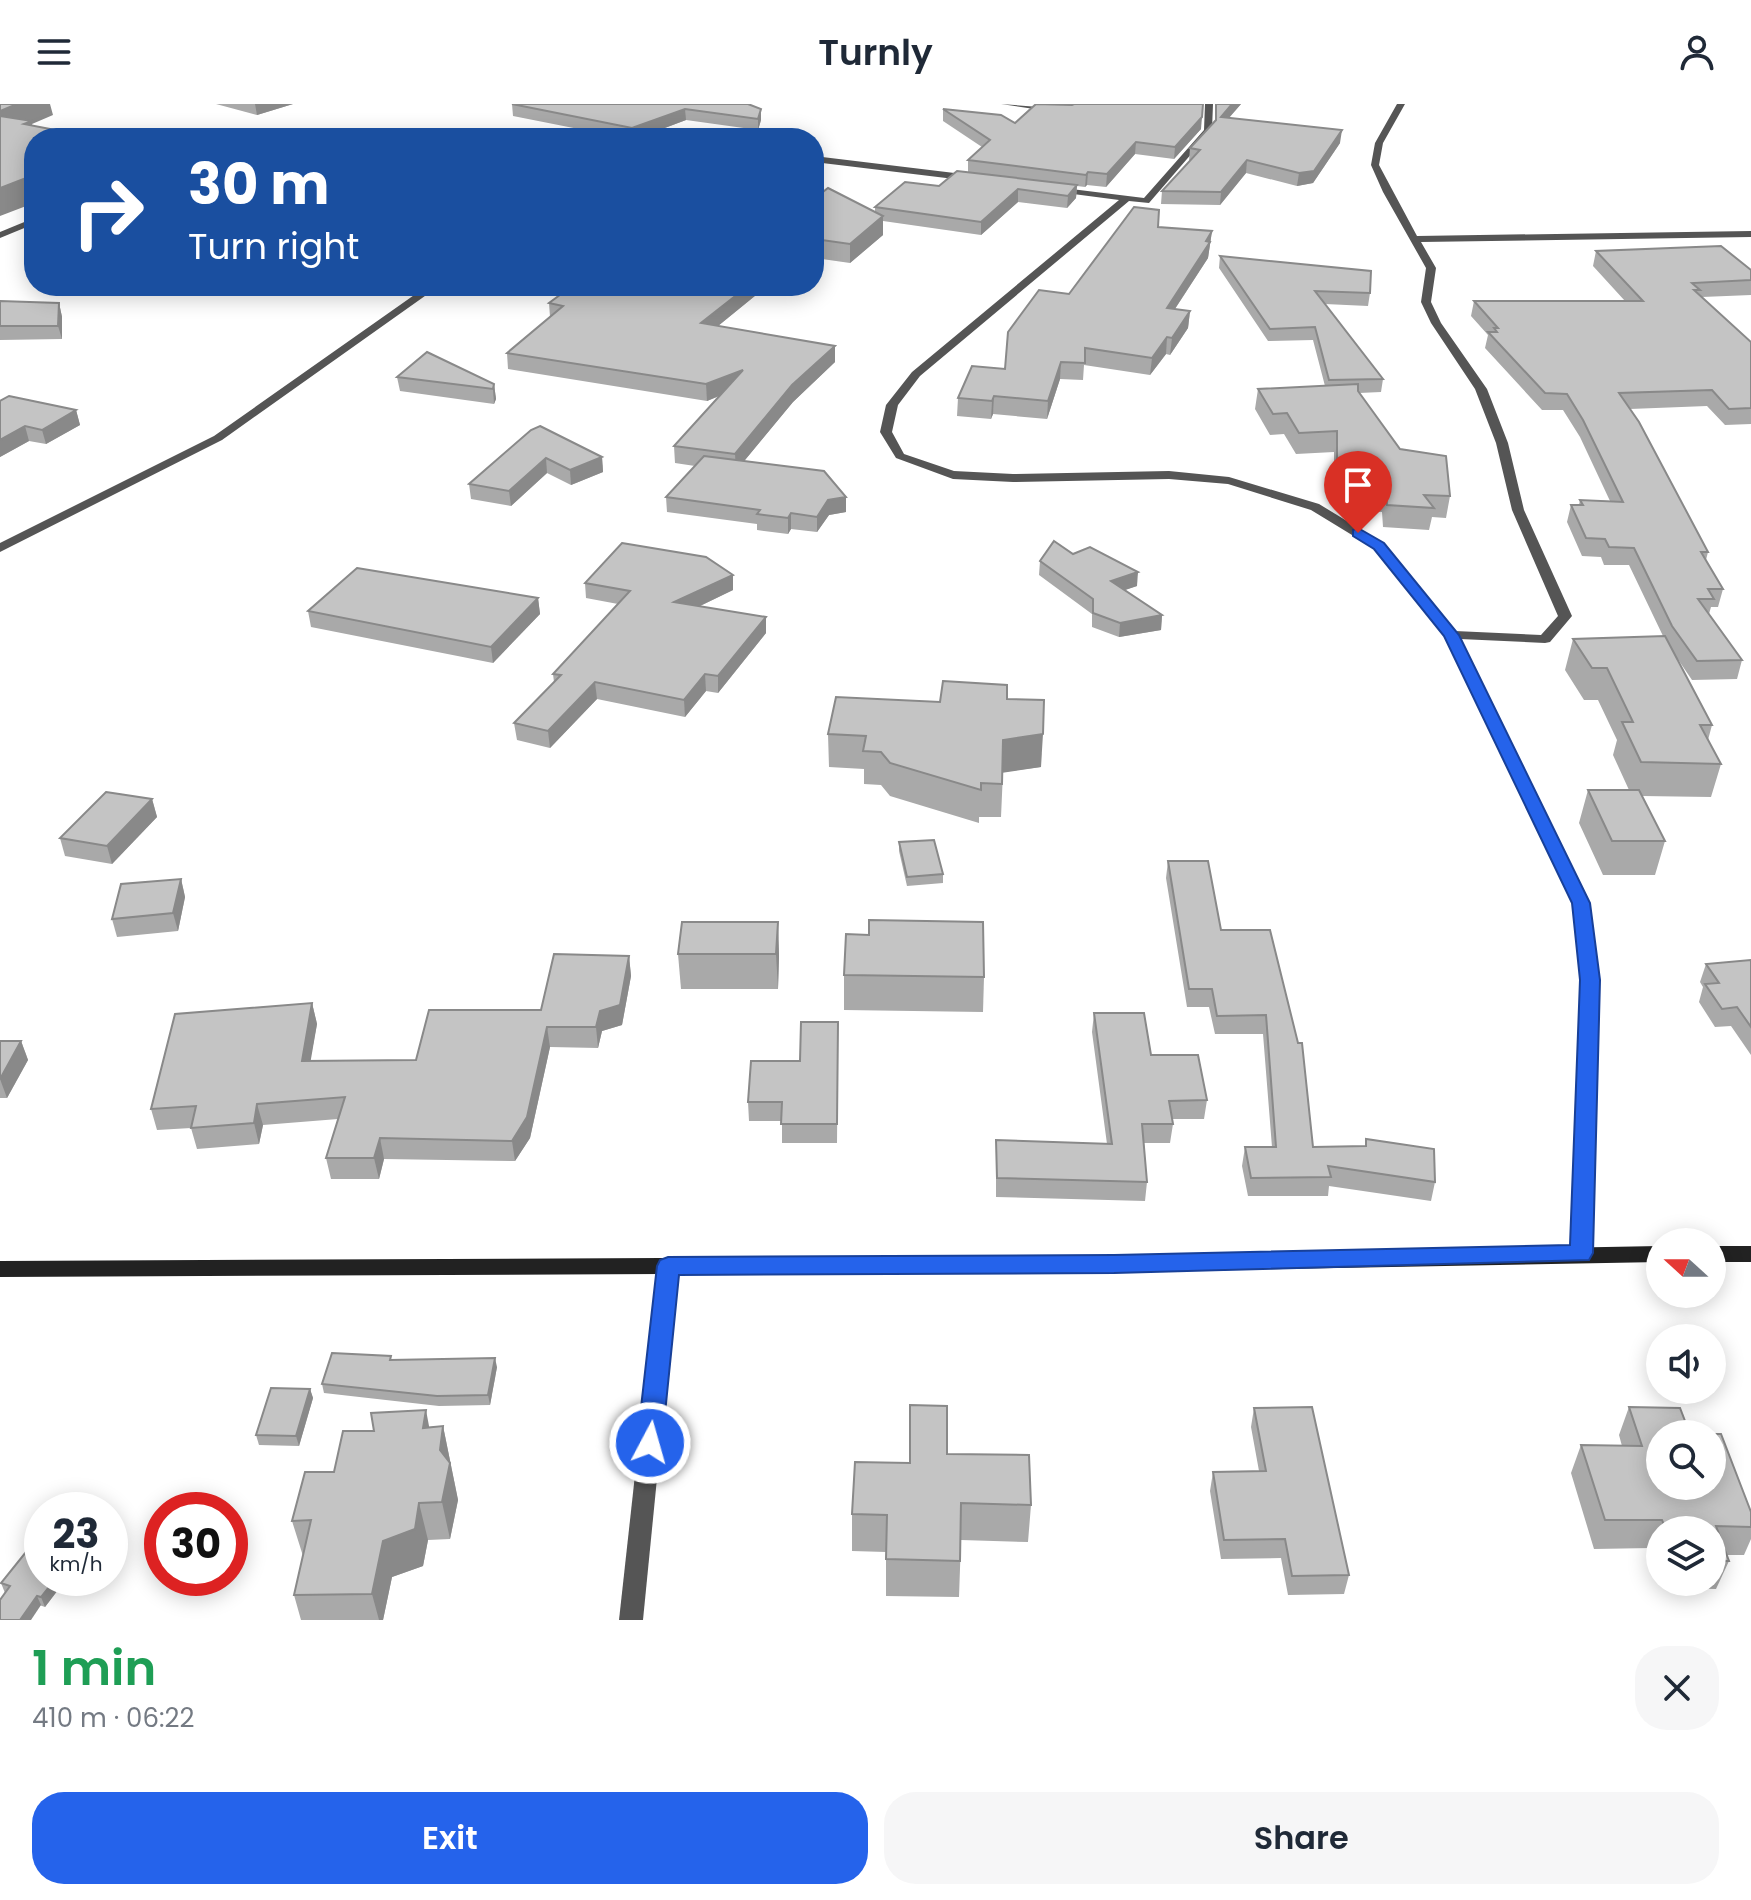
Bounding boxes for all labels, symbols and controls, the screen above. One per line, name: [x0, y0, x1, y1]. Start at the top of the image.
text: Turnly: [818, 27, 933, 78]
icon: menu: [32, 30, 76, 74]
icon: person: [1675, 30, 1719, 74]
text: 30 m: [188, 145, 330, 224]
icon: right: [56, 160, 160, 264]
text: Turn right: [188, 221, 359, 272]
pin: [1324, 451, 1392, 533]
icon: arrive: [1336, 463, 1380, 507]
north arrow: [1646, 1228, 1726, 1308]
map controls: [1646, 1228, 1726, 1596]
button: sound: [1646, 1324, 1726, 1404]
position arrow: [608, 1401, 692, 1485]
button: search: [1646, 1420, 1726, 1500]
speed limit sign: 30: [144, 1492, 248, 1596]
text: 23: [52, 1506, 100, 1562]
button: layers: [1646, 1516, 1726, 1596]
text: km/h: [49, 1550, 103, 1578]
text: 1 min: [32, 1635, 156, 1702]
button: close: [1635, 1646, 1719, 1730]
text: 410 m · 06:22: [32, 1700, 194, 1736]
button: Exit: [32, 1792, 868, 1884]
button: Share: [884, 1792, 1719, 1884]

